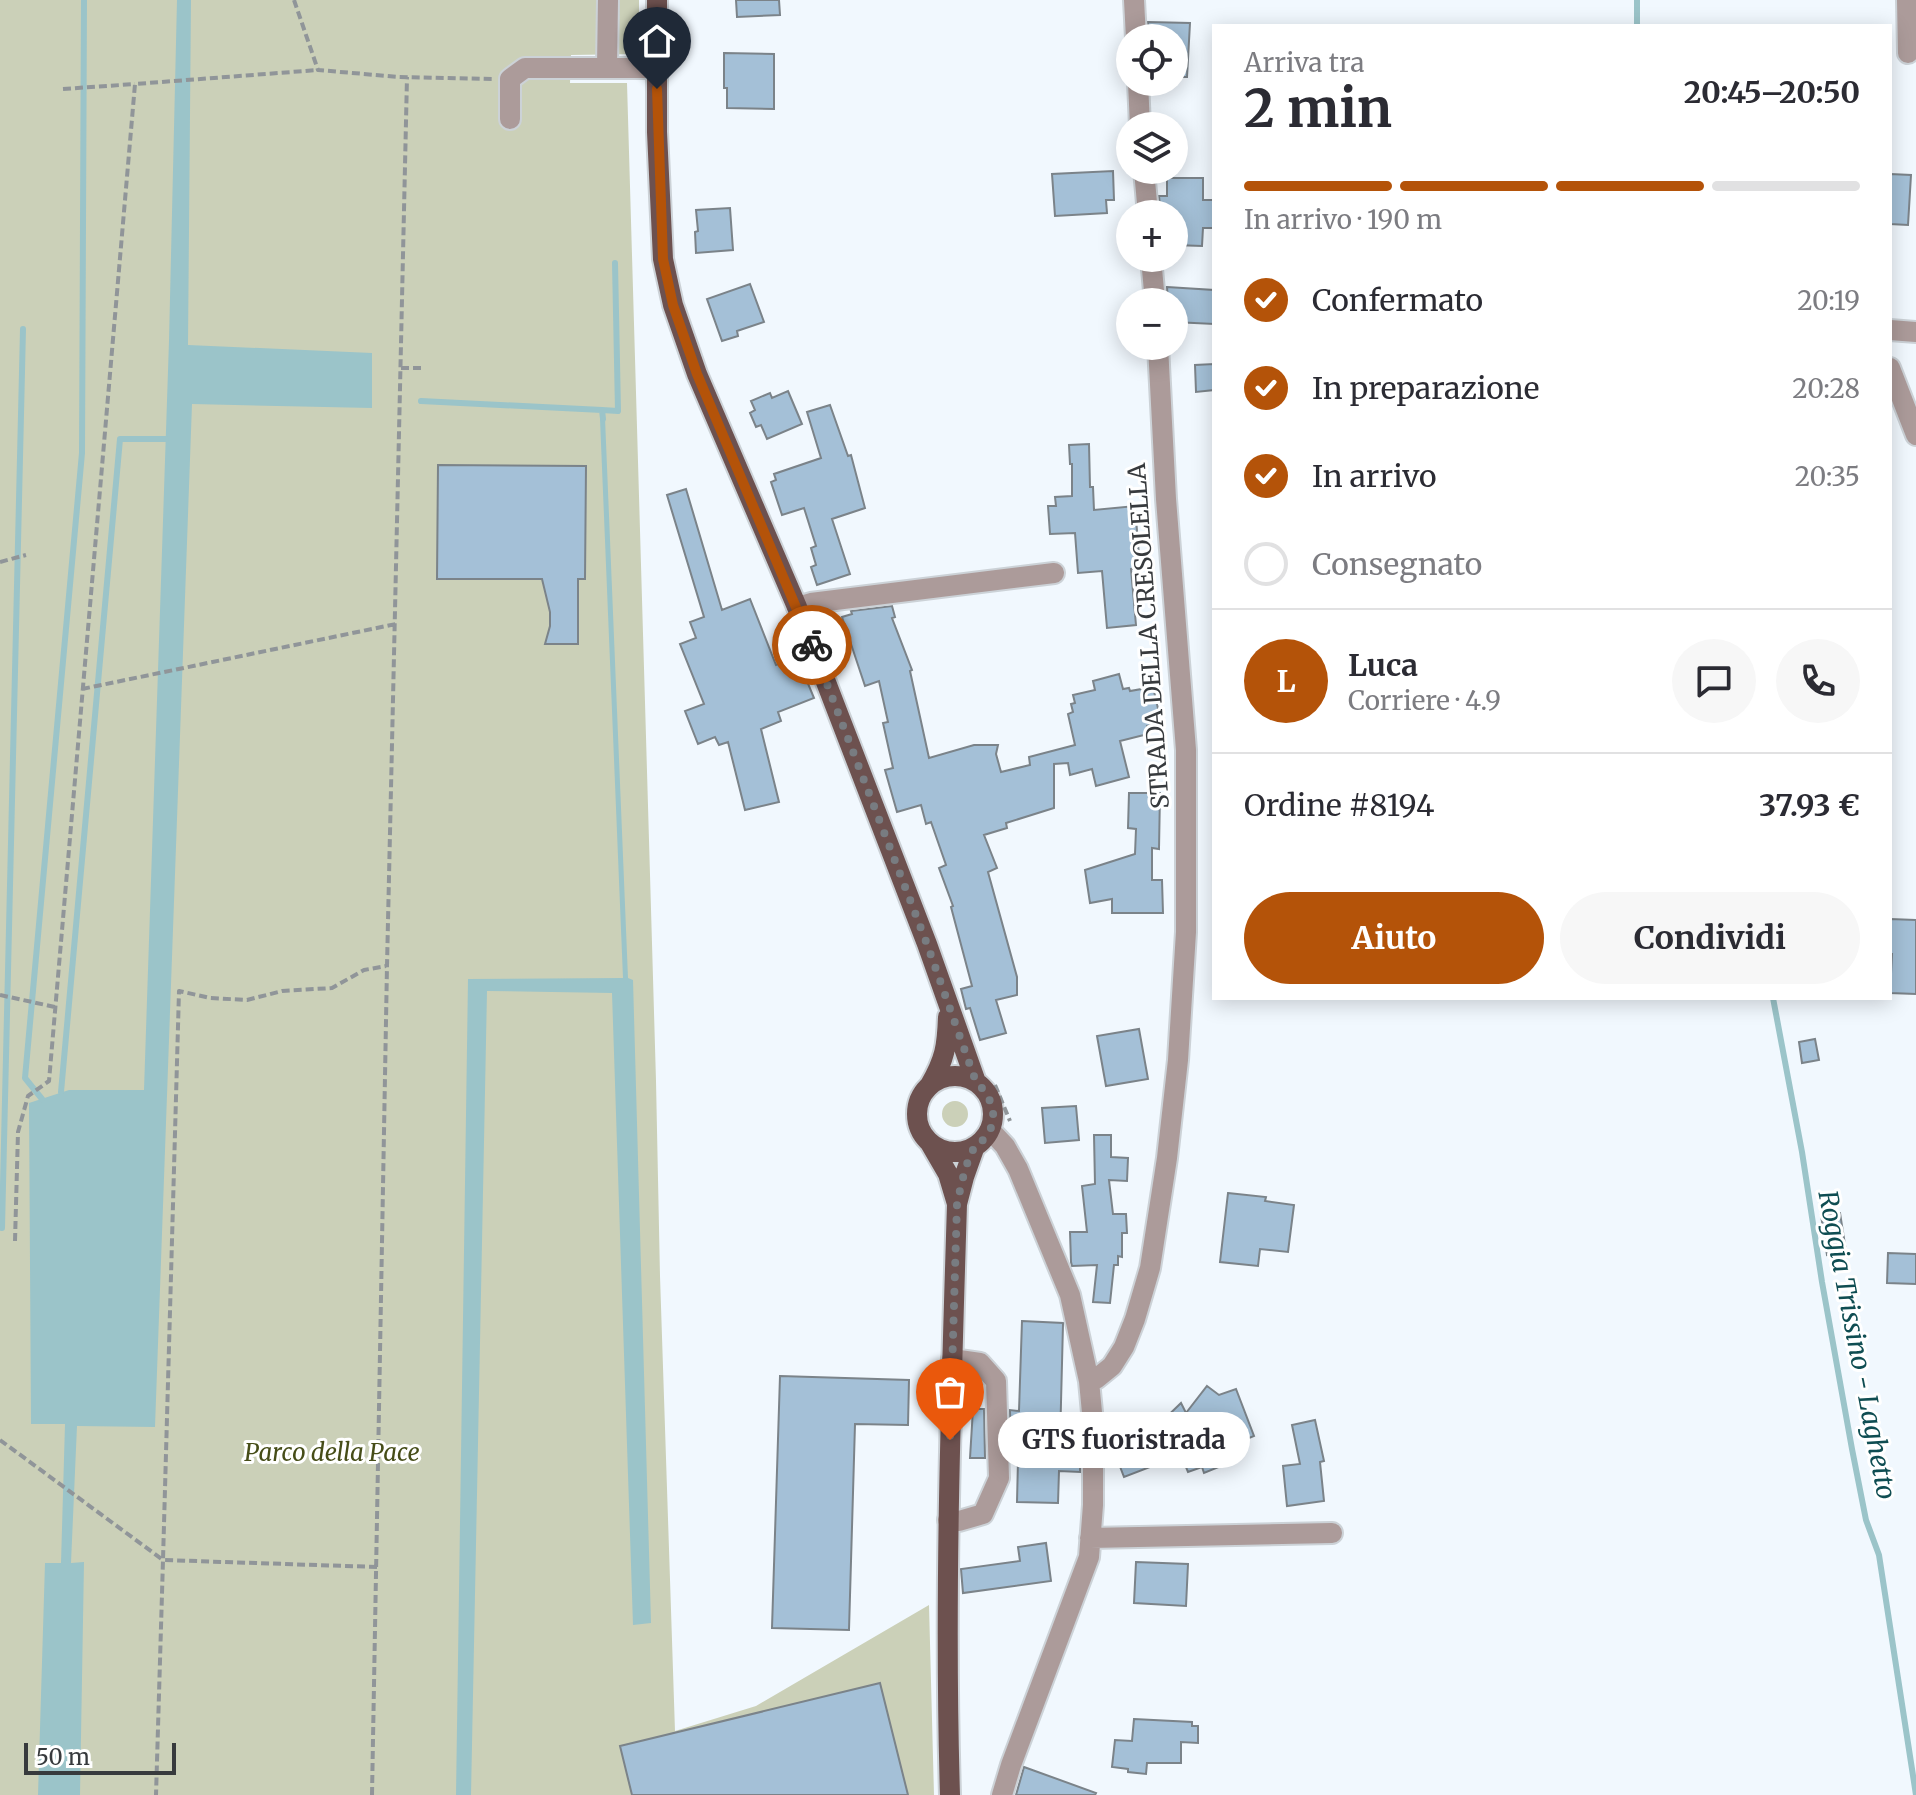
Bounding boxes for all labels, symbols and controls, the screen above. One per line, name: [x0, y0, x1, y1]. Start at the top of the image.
pin: [623, 7, 691, 89]
icon: home: [635, 19, 679, 63]
map controls: [1116, 24, 1188, 360]
button: locate: [1116, 24, 1188, 96]
text: Arriva tra: [1244, 46, 1364, 79]
text: 20:45–20:50: [1684, 73, 1860, 111]
text: 2 min: [1244, 76, 1392, 141]
button: layers: [1116, 112, 1188, 184]
button: +: [1116, 200, 1188, 272]
text: In arrivo · 190 m: [1244, 203, 1442, 236]
icon: check: [1244, 278, 1288, 322]
text: Confermato: [1312, 281, 1483, 319]
text: 20:19: [1797, 284, 1860, 317]
button: −: [1116, 288, 1188, 360]
icon: check: [1244, 366, 1288, 410]
text: In preparazione: [1312, 369, 1539, 407]
text: 20:28: [1792, 372, 1860, 405]
icon: check: [1244, 454, 1288, 498]
text: In arrivo: [1312, 457, 1436, 495]
text: 20:35: [1795, 460, 1860, 493]
street label: STRADA DELLA CRESOLELLA: [1121, 461, 1176, 810]
text: Consegnato: [1312, 545, 1482, 583]
courier: [772, 605, 852, 685]
icon: bike: [790, 623, 834, 667]
button: chat: [1672, 639, 1756, 723]
button: phone: [1776, 639, 1860, 723]
text: Luca: [1348, 646, 1418, 684]
text: L: [1276, 662, 1296, 700]
text: Corriere · 4.9: [1348, 684, 1501, 717]
text: Ordine #8194: [1244, 786, 1434, 824]
text: 37.93 €: [1759, 786, 1860, 824]
button: Aiuto: [1244, 892, 1544, 984]
button: Condividi: [1560, 892, 1860, 984]
water label: Roggia Trissino - Laghetto: [1811, 1188, 1904, 1502]
pin: [916, 1358, 984, 1440]
icon: bag: [928, 1370, 972, 1414]
callout: GTS fuoristrada: [998, 1412, 1250, 1468]
text: GTS fuoristrada: [1022, 1423, 1226, 1456]
park label: Parco della Pace: [244, 1437, 420, 1468]
scale bar: [24, 1739, 176, 1775]
text: 50 m: [36, 1743, 90, 1771]

